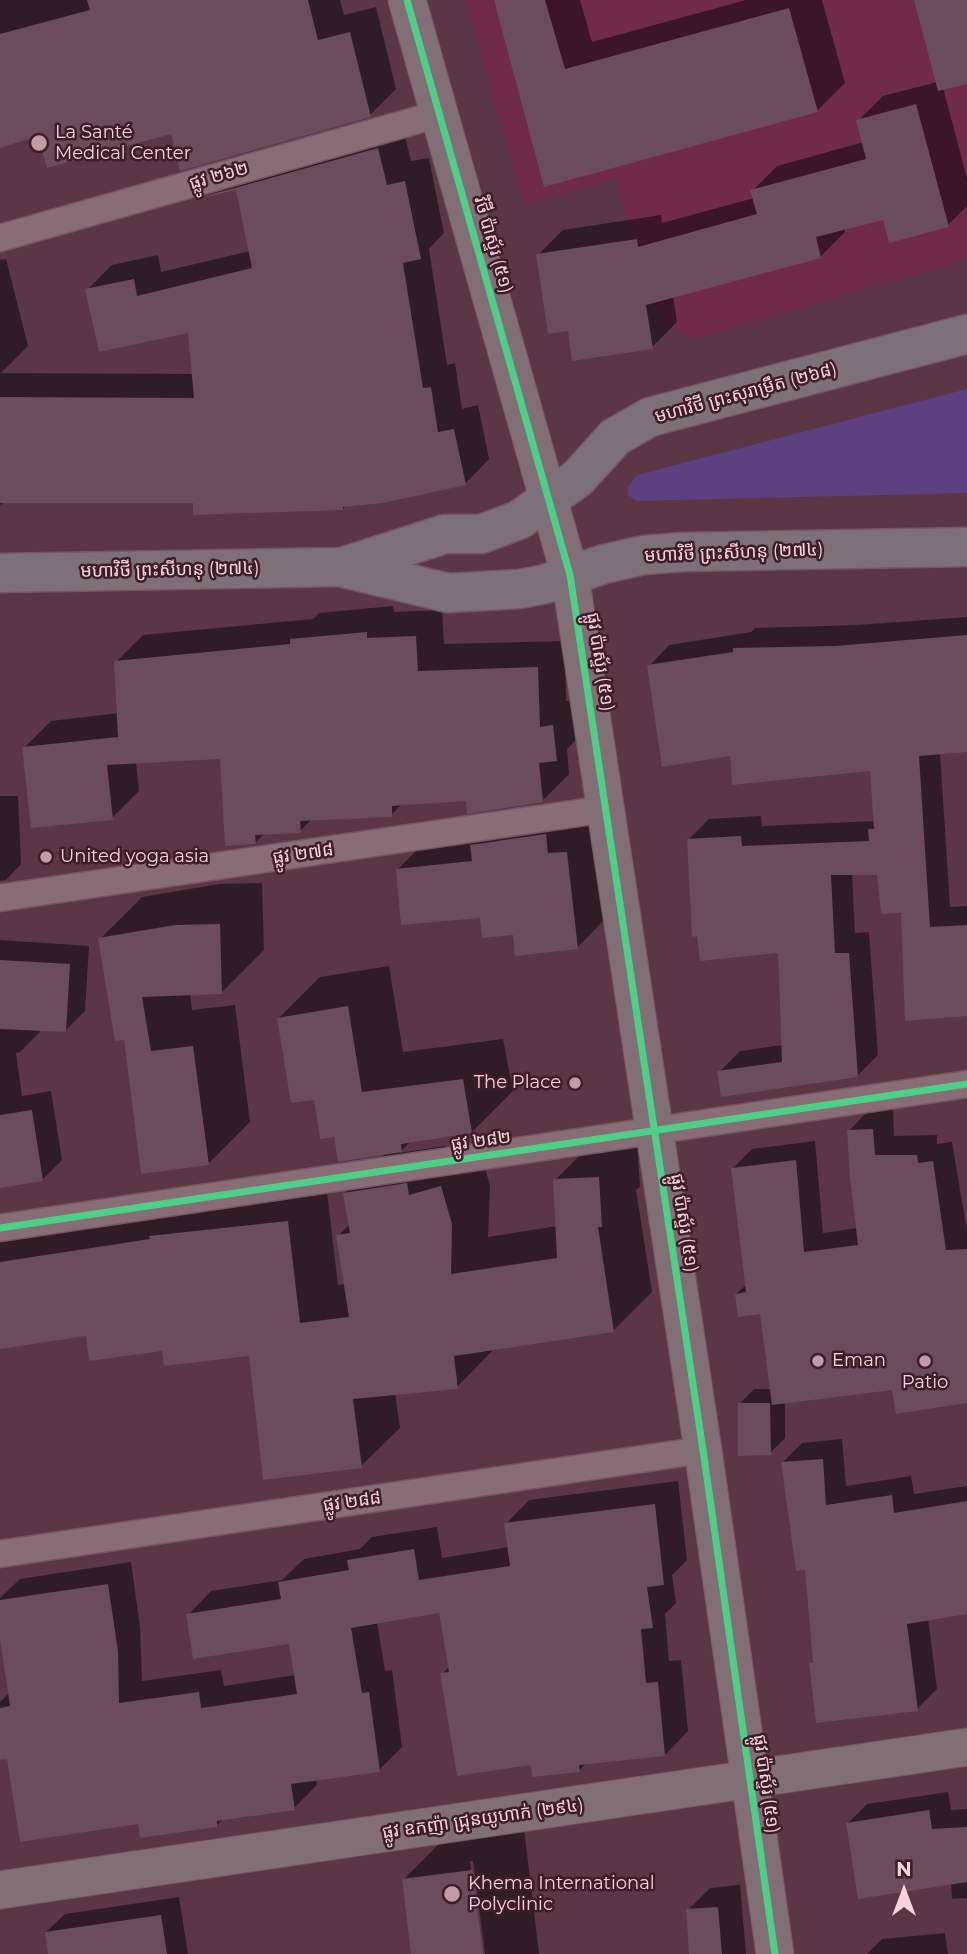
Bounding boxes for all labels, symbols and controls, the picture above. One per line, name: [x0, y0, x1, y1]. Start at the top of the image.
place label: La Santé Medical Center: [55, 122, 191, 164]
marker: La Santé Medical Center: [29, 133, 49, 153]
street label: ផ្លូវ ២៦២: [187, 157, 251, 195]
street label: វិថី ប៉ាស្ទ័រ (៥១): [469, 194, 517, 296]
street label: មហាវិថី ព្រះសុរាម្រឹត (២៦៨): [653, 358, 839, 428]
street label: មហាវិថី ព្រះសីហនុ (២៧៤): [644, 539, 824, 567]
street label: មហាវិថី ព្រះសីហនុ (២៧៤): [80, 558, 260, 582]
street label: ផ្លូវ ប៉ាស្ទ័រ (៥១): [582, 611, 618, 713]
street label: ផ្លូវ ២៧៨: [271, 839, 335, 869]
place label: United yoga asia: [60, 846, 209, 868]
marker: United yoga asia: [38, 849, 54, 865]
place label: The Place: [474, 1072, 561, 1094]
marker: The Place: [567, 1075, 583, 1091]
street label: ផ្លូវ ២៨២: [450, 1126, 512, 1156]
street label: ផ្លូវ ប៉ាស្ទ័រ (៥១): [666, 1172, 702, 1274]
place label: Eman: [832, 1350, 886, 1372]
marker: Eman: [810, 1353, 826, 1369]
marker: Patio: [917, 1353, 933, 1369]
place label: Patio: [902, 1372, 948, 1394]
street label: ផ្លូវ ២៨៨: [322, 1487, 382, 1517]
street label: ផ្លូវ ប៉ាស្ទ័រ (៥១): [748, 1733, 784, 1835]
street label: ផ្លូវ ឧកញ៉ា ជ្រុនយូហាក់ (២៩៤): [381, 1794, 585, 1844]
north arrow: [869, 1856, 939, 1926]
text: N: [896, 1858, 912, 1881]
place label: Khema International Polyclinic: [468, 1873, 655, 1916]
marker: Khema International Polyclinic: [442, 1884, 462, 1904]

